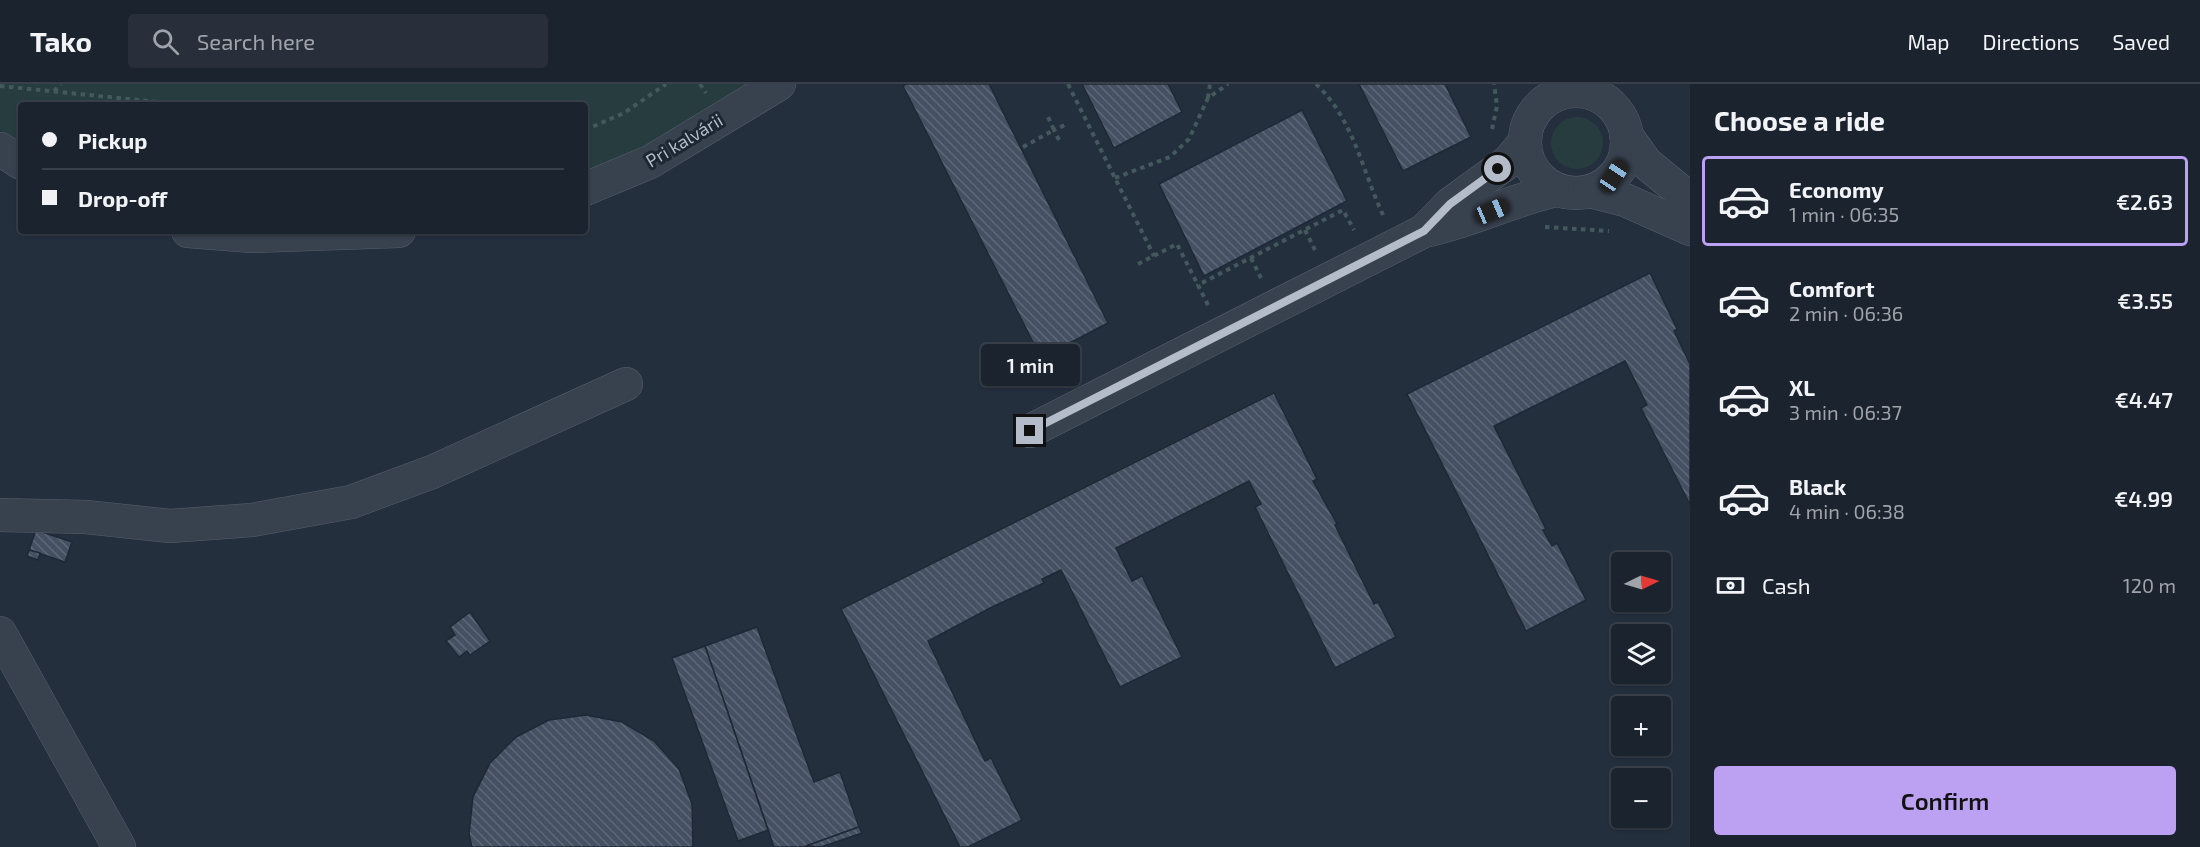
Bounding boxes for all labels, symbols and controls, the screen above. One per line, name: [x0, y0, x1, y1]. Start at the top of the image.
search box: [128, 14, 548, 68]
text: Tako: [30, 24, 92, 58]
icon: search: [149, 25, 182, 58]
text: Search here: [197, 28, 315, 54]
text: Map: [1907, 29, 1950, 54]
text: Directions: [1983, 29, 2079, 54]
text: Saved: [2112, 29, 2170, 54]
text: Choose a ride: [1714, 104, 1885, 136]
street label: Pri kalvárii: [642, 108, 726, 172]
text: Pickup: [78, 127, 147, 153]
route start: [1484, 155, 1511, 182]
car: [1596, 156, 1632, 196]
icon: car: [1717, 174, 1771, 228]
text: Economy: [1789, 176, 1884, 202]
text: Drop-off: [78, 185, 167, 211]
text: €2.63: [2116, 188, 2173, 214]
car: [1472, 196, 1512, 226]
text: 1 min · 06:35: [1789, 202, 1899, 226]
icon: car: [1717, 273, 1771, 327]
text: Comfort: [1789, 275, 1874, 301]
text: €3.55: [2117, 287, 2173, 313]
text: 2 min · 06:36: [1789, 301, 1903, 325]
callout: 1 min: [980, 344, 1080, 386]
text: 1 min: [1007, 353, 1054, 377]
icon: car: [1717, 372, 1771, 426]
text: XL: [1789, 374, 1815, 400]
text: €4.47: [2115, 386, 2173, 412]
text: 3 min · 06:37: [1789, 400, 1902, 424]
route end: [1016, 417, 1043, 444]
icon: car: [1717, 471, 1771, 525]
text: Black: [1789, 473, 1846, 499]
text: €4.99: [2114, 485, 2173, 511]
text: 4 min · 06:38: [1789, 499, 1905, 523]
north arrow: [1611, 552, 1671, 612]
map controls: [1611, 552, 1671, 828]
icon: cash: [1714, 569, 1747, 602]
text: Cash: [1762, 572, 1811, 598]
text: 120 m: [2123, 573, 2176, 597]
button: layers: [1611, 624, 1671, 684]
button: +: [1611, 696, 1671, 756]
button: Confirm: [1714, 766, 2176, 835]
button: −: [1611, 768, 1671, 828]

